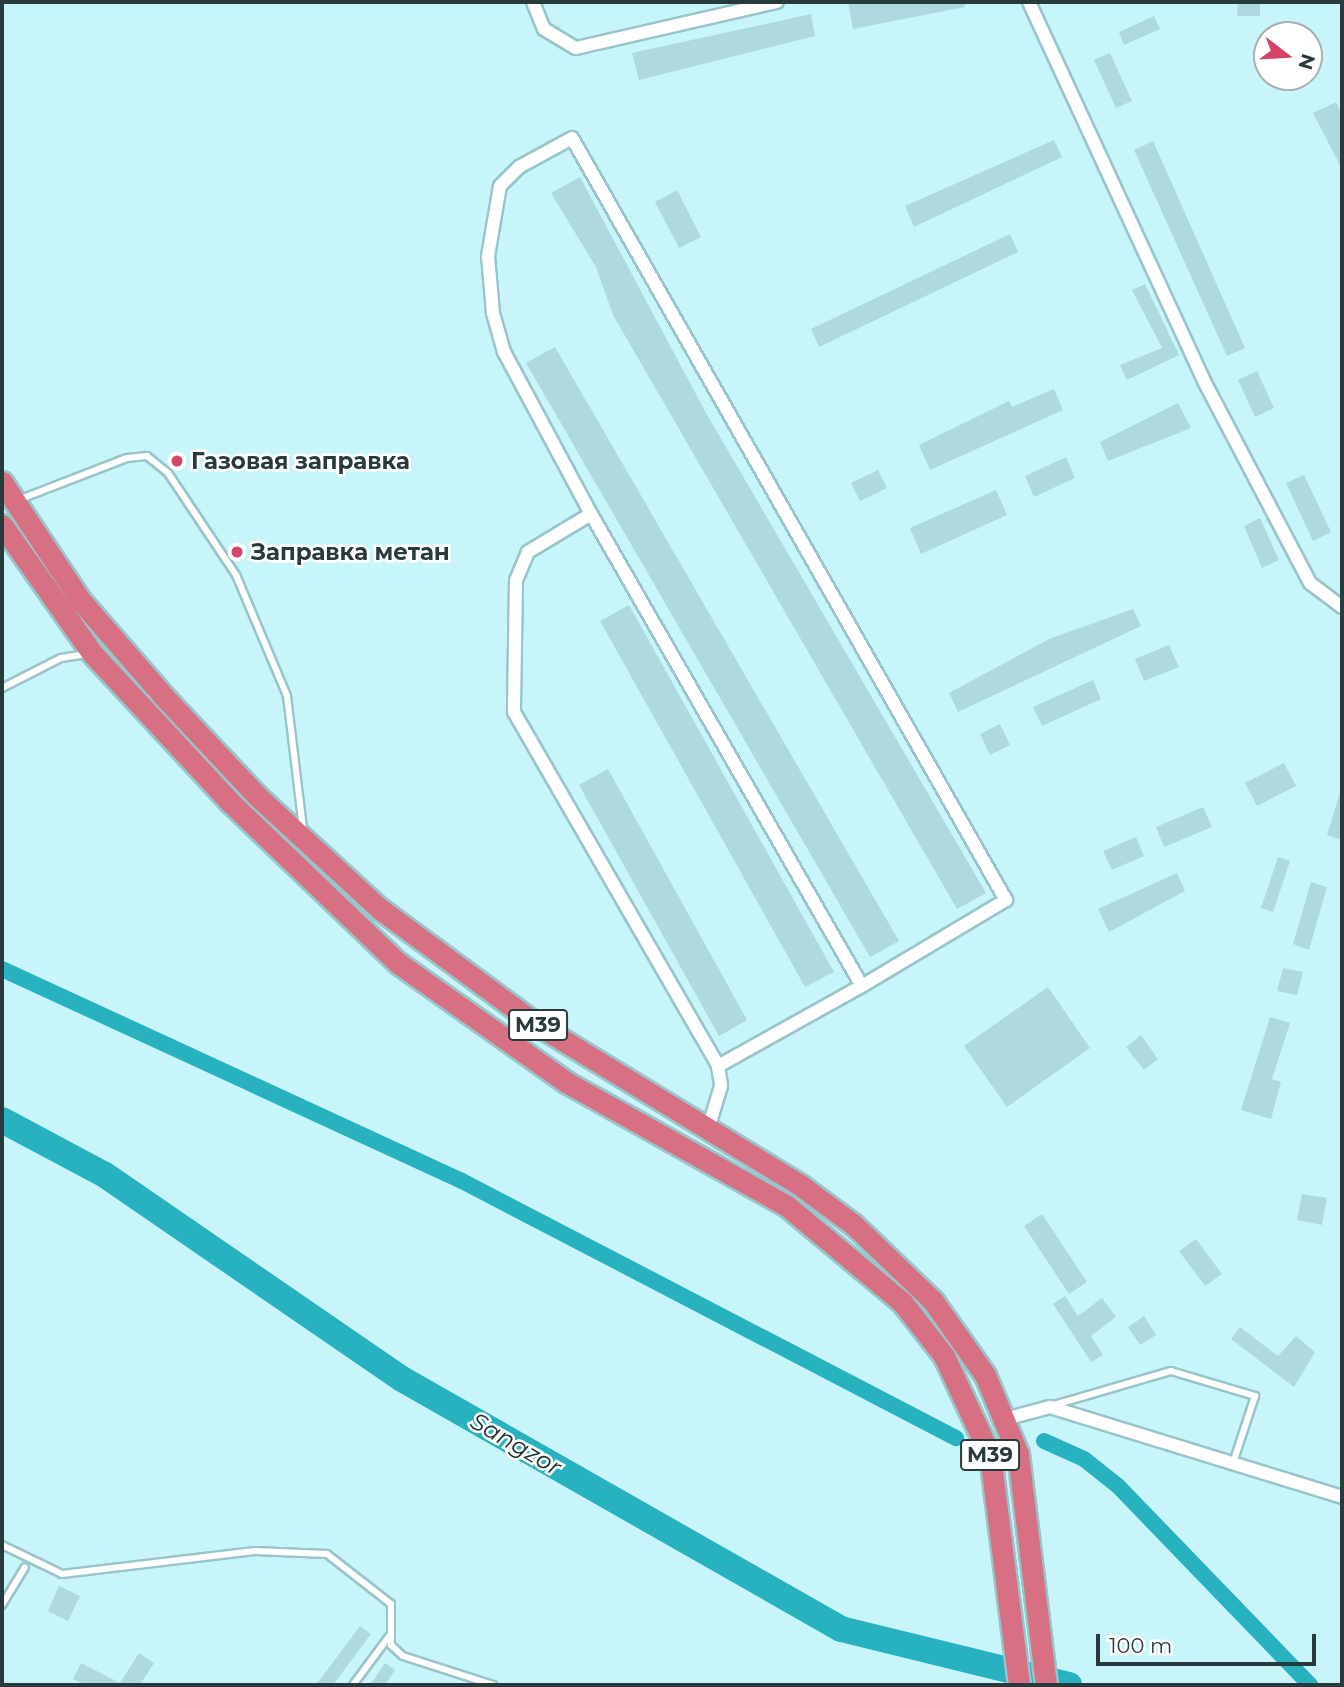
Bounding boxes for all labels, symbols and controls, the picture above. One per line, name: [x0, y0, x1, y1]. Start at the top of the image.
north arrow: [1253, 21, 1323, 91]
text: N: [1293, 51, 1320, 72]
place label: Газовая заправка: [191, 447, 410, 475]
marker: Газовая заправка: [169, 453, 185, 469]
place label: Заправка метан: [251, 538, 450, 566]
marker: Заправка метан: [229, 544, 245, 560]
road number: M39: [506, 1007, 570, 1042]
water label: Sangzor: [465, 1406, 567, 1482]
road number: M39: [958, 1438, 1021, 1472]
scale bar: [1099, 1620, 1320, 1664]
text: 100 m: [1109, 1633, 1172, 1658]

